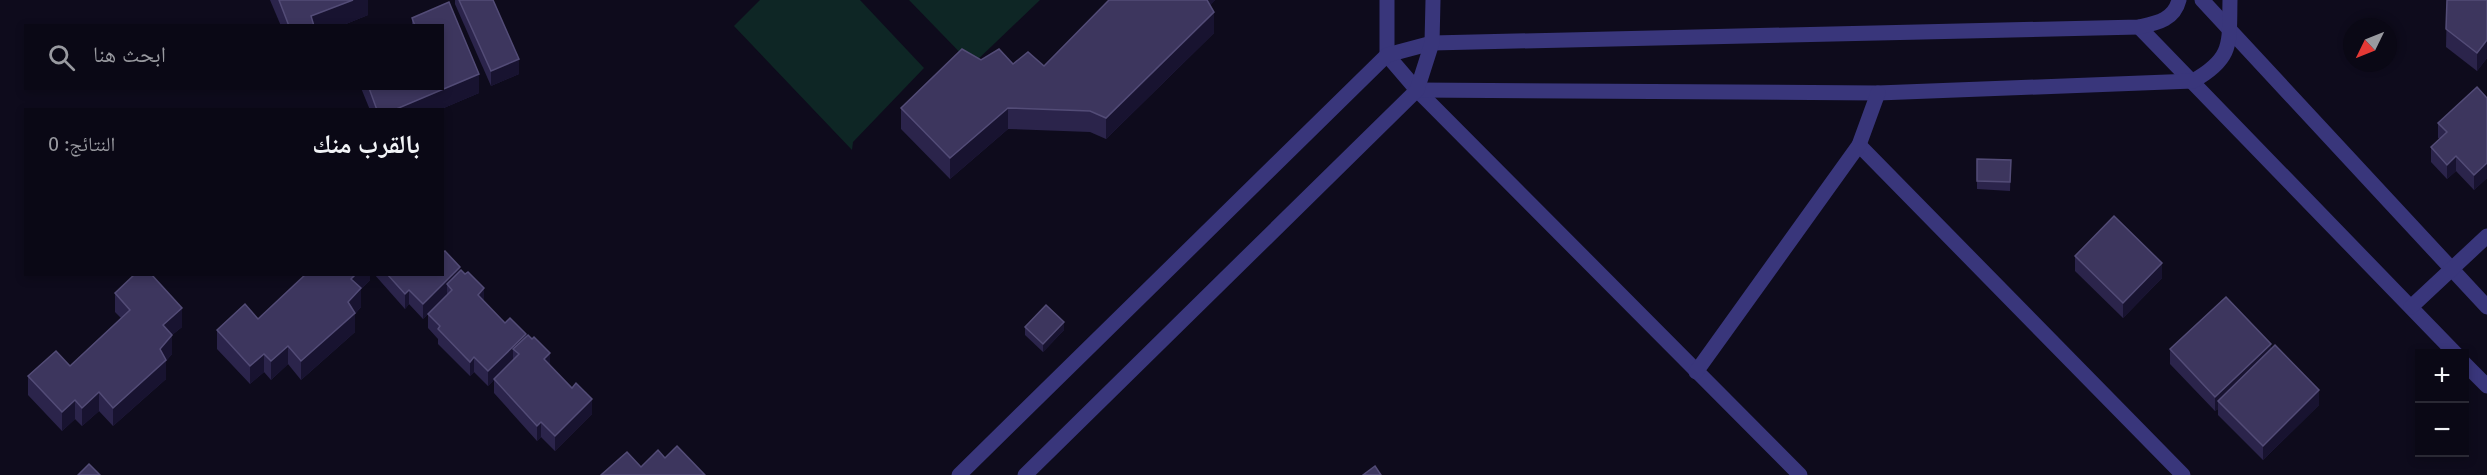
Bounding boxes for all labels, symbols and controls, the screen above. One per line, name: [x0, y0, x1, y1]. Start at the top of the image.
north arrow: [2343, 18, 2397, 72]
search box: [24, 24, 444, 90]
icon: search: [45, 41, 78, 74]
text: ابحث هنا: [93, 41, 166, 68]
text: بالقرب منك: [312, 129, 420, 160]
text: النتائج: 0: [48, 132, 115, 156]
map controls: [2415, 349, 2469, 457]
button: +: [2415, 349, 2469, 403]
button: −: [2415, 403, 2469, 457]

